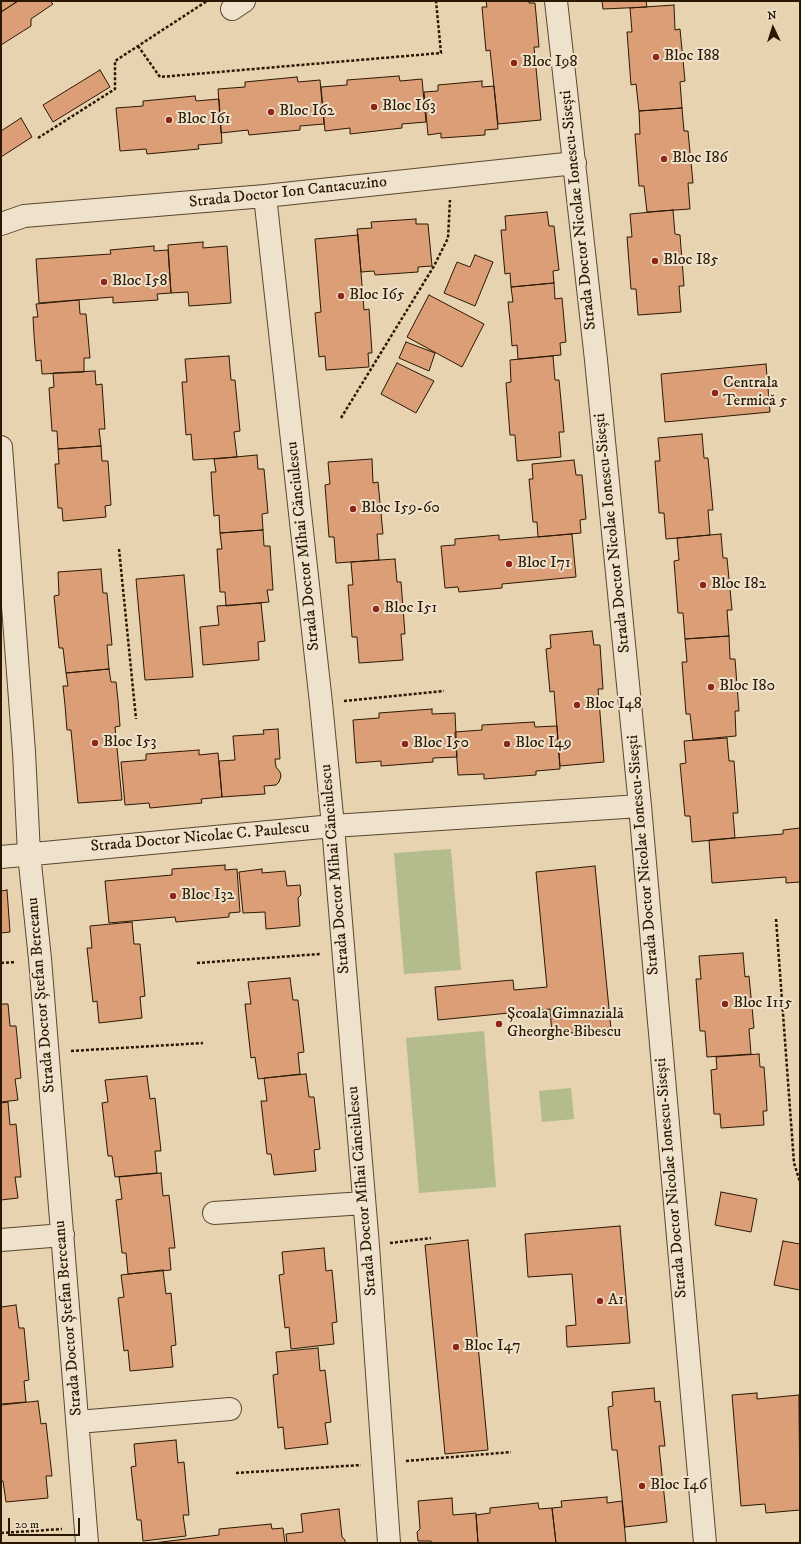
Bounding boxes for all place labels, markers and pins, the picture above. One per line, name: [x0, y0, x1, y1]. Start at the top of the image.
place label: Bloc I88: [664, 47, 720, 67]
marker: Bloc I88: [651, 52, 661, 62]
place label: Bloc I98: [522, 53, 577, 73]
marker: Bloc I98: [509, 58, 519, 68]
place label: Bloc I63: [382, 97, 436, 117]
place label: Bloc I62: [279, 102, 335, 122]
marker: Bloc I63: [369, 102, 379, 112]
marker: Bloc I62: [266, 107, 276, 117]
place label: Bloc I61: [177, 110, 231, 130]
marker: Bloc I61: [164, 115, 174, 125]
place label: Bloc I86: [672, 149, 728, 169]
marker: Bloc I86: [659, 154, 669, 164]
place label: Bloc I85: [663, 251, 718, 271]
marker: Bloc I85: [650, 256, 660, 266]
place label: Bloc I58: [112, 272, 167, 292]
marker: Bloc I58: [99, 277, 109, 287]
place label: Bloc I65: [349, 286, 405, 306]
marker: Bloc I65: [336, 291, 346, 301]
place label: Centrala Termică 5: [723, 374, 787, 412]
marker: Centrala Termică 5: [710, 388, 720, 398]
place label: Bloc I59-60: [361, 499, 440, 519]
marker: Bloc I59-60: [348, 504, 358, 514]
place label: Bloc I71: [517, 554, 571, 574]
marker: Bloc I71: [504, 559, 514, 569]
place label: Bloc I82: [711, 575, 766, 595]
marker: Bloc I82: [698, 580, 708, 590]
place label: Bloc I51: [384, 599, 437, 619]
marker: Bloc I51: [371, 604, 381, 614]
place label: Bloc I80: [719, 677, 775, 697]
marker: Bloc I80: [706, 682, 716, 692]
place label: Bloc I48: [585, 695, 642, 715]
marker: Bloc I48: [572, 700, 582, 710]
place label: Bloc I53: [103, 733, 156, 753]
place label: Bloc I50: [413, 734, 469, 754]
place label: Bloc I49: [515, 734, 572, 754]
marker: Bloc I53: [90, 738, 100, 748]
marker: Bloc I50: [400, 739, 410, 749]
marker: Bloc I49: [502, 739, 512, 749]
place label: Bloc I32: [181, 886, 234, 906]
marker: Bloc I32: [168, 891, 178, 901]
place label: Bloc I115: [733, 994, 792, 1014]
marker: Bloc I115: [720, 999, 730, 1009]
place label: Școala Gimnazială Gheorghe Bibescu: [507, 1005, 624, 1043]
marker: Școala Gimnazială Gheorghe Bibescu: [494, 1019, 504, 1029]
place label: A1: [608, 1291, 624, 1311]
marker: A1: [595, 1296, 605, 1306]
place label: Bloc I47: [464, 1337, 521, 1357]
marker: Bloc I47: [451, 1342, 461, 1352]
place label: Bloc I46: [650, 1476, 707, 1496]
marker: Bloc I46: [637, 1481, 647, 1491]

